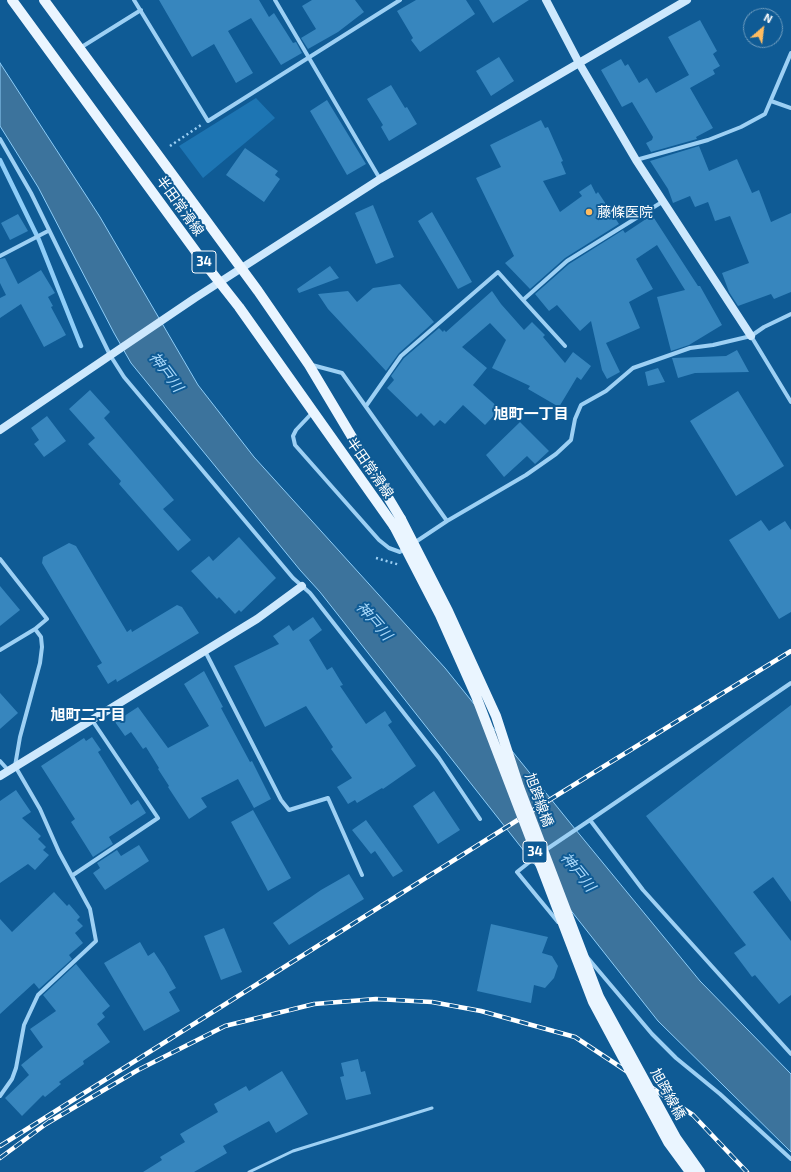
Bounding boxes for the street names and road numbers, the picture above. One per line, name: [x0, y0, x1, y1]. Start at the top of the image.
street label: 半田常滑線: [153, 173, 207, 239]
road number: 34: [192, 251, 216, 273]
street label: 半田常滑線: [343, 435, 397, 501]
street label: 旭跨線橋: [522, 771, 556, 829]
road number: 34: [523, 841, 547, 863]
street label: 旭跨線橋: [647, 1065, 689, 1123]

